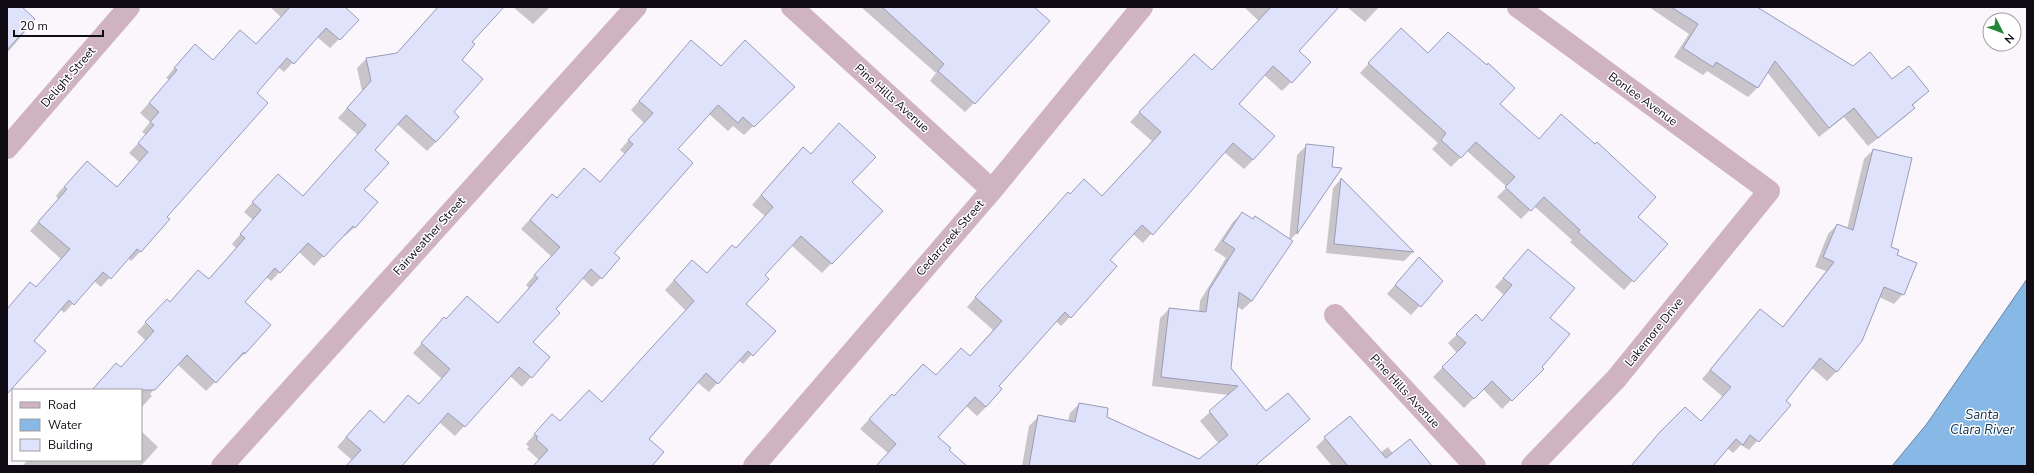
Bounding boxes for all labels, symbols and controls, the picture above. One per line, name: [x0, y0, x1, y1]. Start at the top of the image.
scale bar: [14, 12, 103, 38]
north arrow: [1982, 12, 2022, 52]
text: 20 m: [20, 18, 48, 34]
text: N: [2001, 30, 2017, 46]
street label: Delight Street: [37, 43, 99, 111]
street label: Pine Hills Avenue: [851, 60, 933, 136]
street label: Bonlee Avenue: [1605, 68, 1681, 130]
street label: Fairweather Street: [389, 193, 469, 279]
street label: Cedarcreek Street: [912, 196, 988, 279]
street label: Lakemore Drive: [1621, 294, 1687, 370]
street label: Pine Hills Avenue: [1367, 351, 1443, 431]
legend: [12, 389, 142, 461]
text: Road: [48, 397, 76, 413]
water label: Santa Clara River: [1950, 406, 2014, 439]
text: Water: [48, 417, 82, 433]
text: Building: [48, 437, 93, 453]

